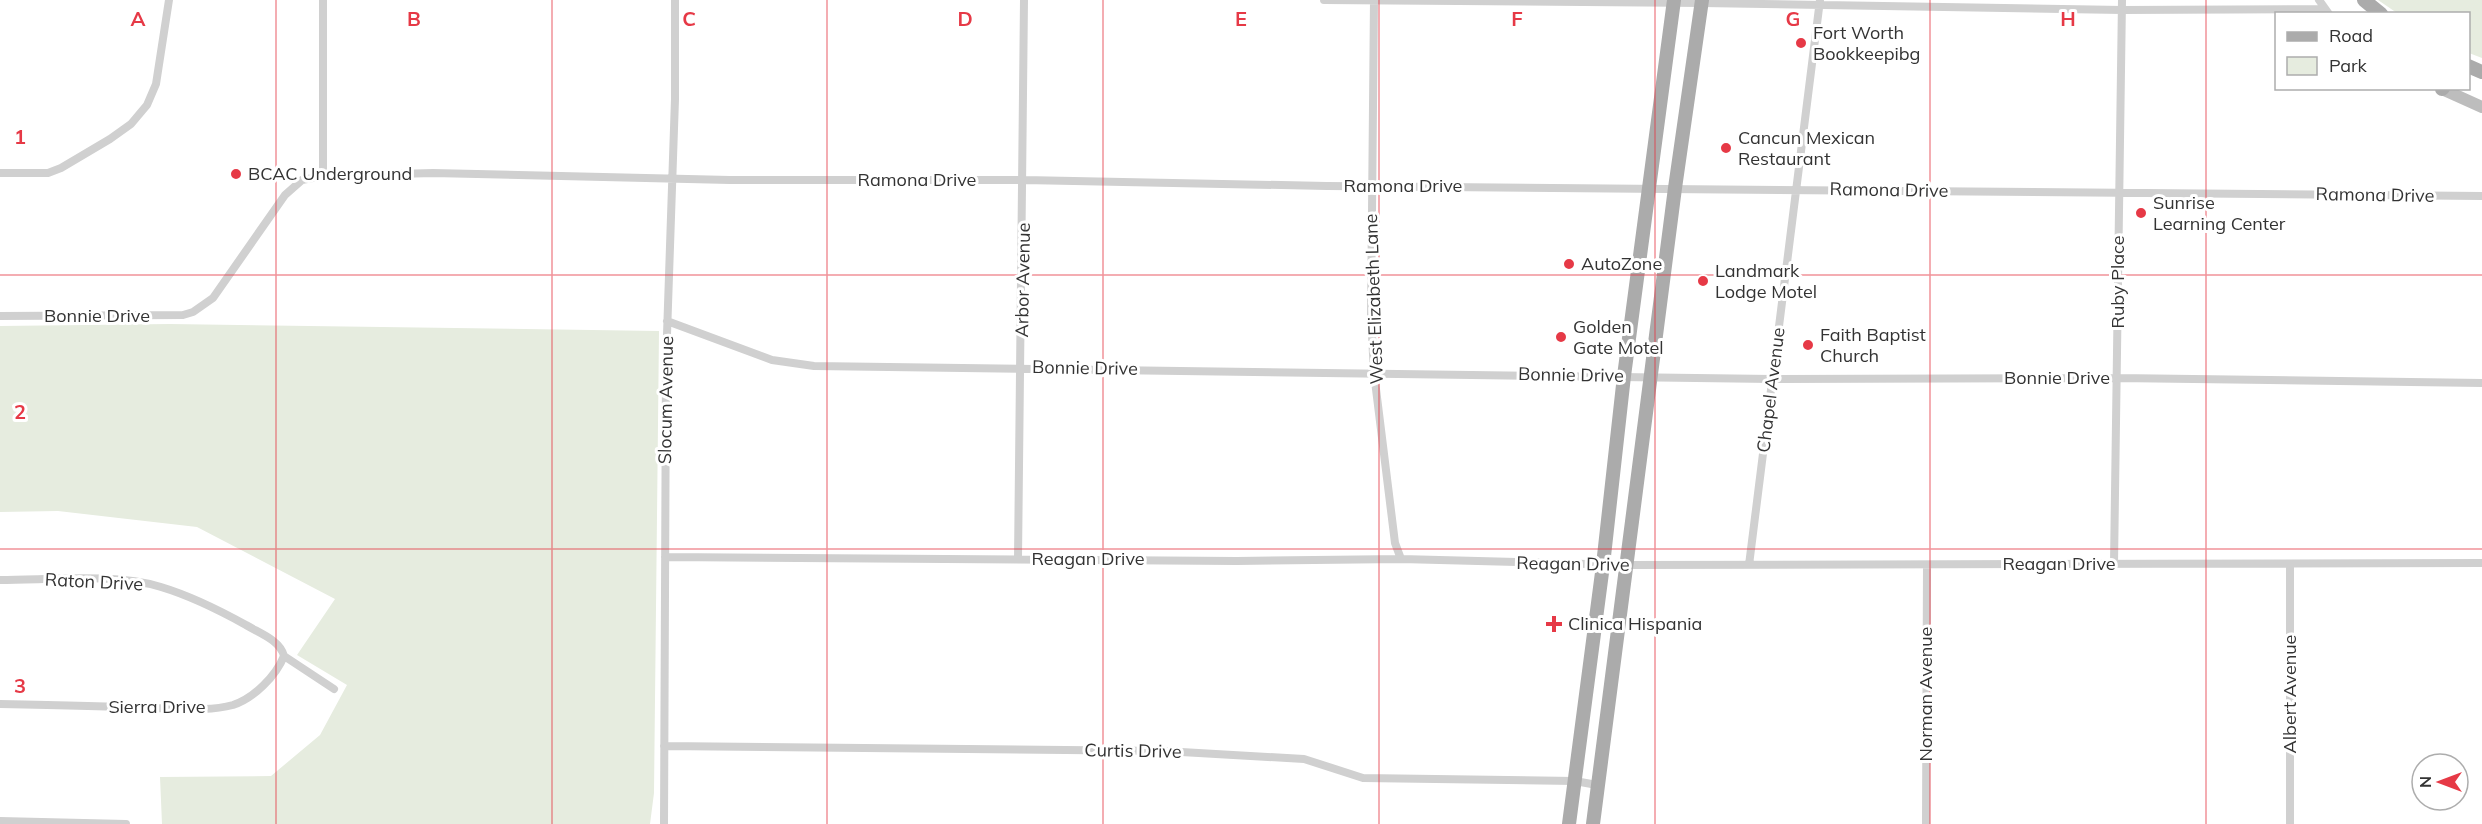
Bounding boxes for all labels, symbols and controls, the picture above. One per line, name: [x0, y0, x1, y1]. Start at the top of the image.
text: A: [131, 6, 146, 31]
text: B: [407, 6, 421, 31]
text: C: [682, 6, 696, 31]
text: D: [957, 6, 973, 31]
text: E: [1235, 6, 1247, 31]
text: F: [1511, 6, 1523, 31]
text: G: [1786, 6, 1800, 31]
text: H: [2060, 6, 2076, 31]
legend: [2275, 12, 2470, 90]
place label: Fort Worth Bookkeepibg: [1813, 21, 1920, 65]
text: Road: [2329, 24, 2373, 47]
marker: Fort Worth Bookkeepibg: [1794, 36, 1808, 50]
text: Park: [2329, 54, 2368, 77]
text: 1: [14, 124, 26, 149]
place label: Cancun Mexican Restaurant: [1738, 126, 1875, 170]
marker: Cancun Mexican Restaurant: [1719, 141, 1733, 155]
place label: BCAC Underground: [248, 162, 412, 185]
marker: BCAC Underground: [229, 167, 243, 181]
street label: Ramona Drive: [858, 168, 976, 191]
street label: Ramona Drive: [1344, 174, 1462, 197]
street label: Ramona Drive: [1829, 177, 1949, 202]
street label: Ramona Drive: [2315, 182, 2435, 207]
place label: Sunrise Learning Center: [2153, 191, 2286, 235]
marker: Sunrise Learning Center: [2134, 206, 2148, 220]
street label: West Elizabeth Lane: [1359, 213, 1388, 385]
street label: Arbor Avenue: [1010, 222, 1035, 338]
street label: Ruby Place: [2106, 235, 2129, 329]
place label: AutoZone: [1581, 252, 1662, 275]
marker: AutoZone: [1562, 257, 1576, 271]
place label: Landmark Lodge Motel: [1715, 259, 1817, 303]
marker: Landmark Lodge Motel: [1696, 274, 1710, 288]
street label: Bonnie Drive: [44, 304, 150, 327]
place label: Golden Gate Motel: [1573, 315, 1664, 359]
place label: Faith Baptist Church: [1820, 323, 1926, 367]
street label: Chapel Avenue: [1751, 326, 1790, 454]
marker: Golden Gate Motel: [1554, 330, 1568, 344]
street label: Slocum Avenue: [653, 336, 678, 464]
marker: Faith Baptist Church: [1801, 338, 1815, 352]
street label: Bonnie Drive: [1032, 355, 1138, 380]
street label: Bonnie Drive: [1518, 362, 1624, 387]
street label: Bonnie Drive: [2004, 366, 2110, 389]
text: 2: [14, 399, 26, 424]
street label: Reagan Drive: [1031, 547, 1145, 570]
street label: Reagan Drive: [1516, 551, 1630, 576]
street label: Reagan Drive: [2002, 552, 2116, 575]
street label: Raton Drive: [44, 567, 144, 596]
place label: Clinica Hispania: [1568, 612, 1702, 635]
marker: Clinica Hispania: [1545, 615, 1563, 633]
street label: Norman Avenue: [1914, 627, 1937, 761]
street label: Albert Avenue: [2278, 635, 2301, 753]
text: 3: [14, 673, 26, 698]
street label: Sierra Drive: [108, 695, 206, 718]
street label: Curtis Drive: [1084, 738, 1182, 763]
north arrow: [2410, 752, 2470, 812]
text: N: [2415, 776, 2435, 788]

